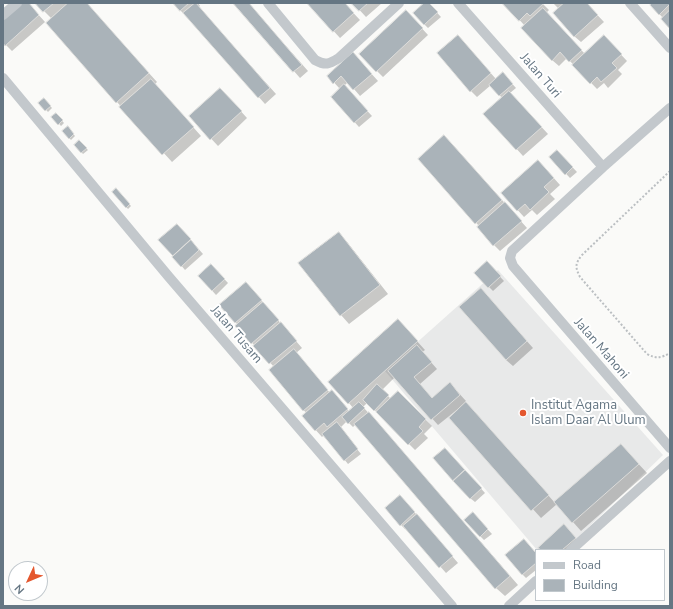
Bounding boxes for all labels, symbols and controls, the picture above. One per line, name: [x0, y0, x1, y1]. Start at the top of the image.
street label: Jalan Turi: [516, 50, 564, 102]
street label: Jalan Tusam: [207, 303, 265, 367]
street label: Jalan Mahoni: [570, 315, 632, 383]
place label: Institut Agama Islam Daar Al Ulum: [531, 398, 646, 429]
marker: Institut Agama Islam Daar Al Ulum: [518, 408, 528, 418]
legend: [535, 549, 665, 601]
text: Road: [573, 557, 601, 573]
north arrow: [8, 561, 48, 601]
text: Building: [573, 577, 618, 593]
text: N: [11, 581, 28, 597]

